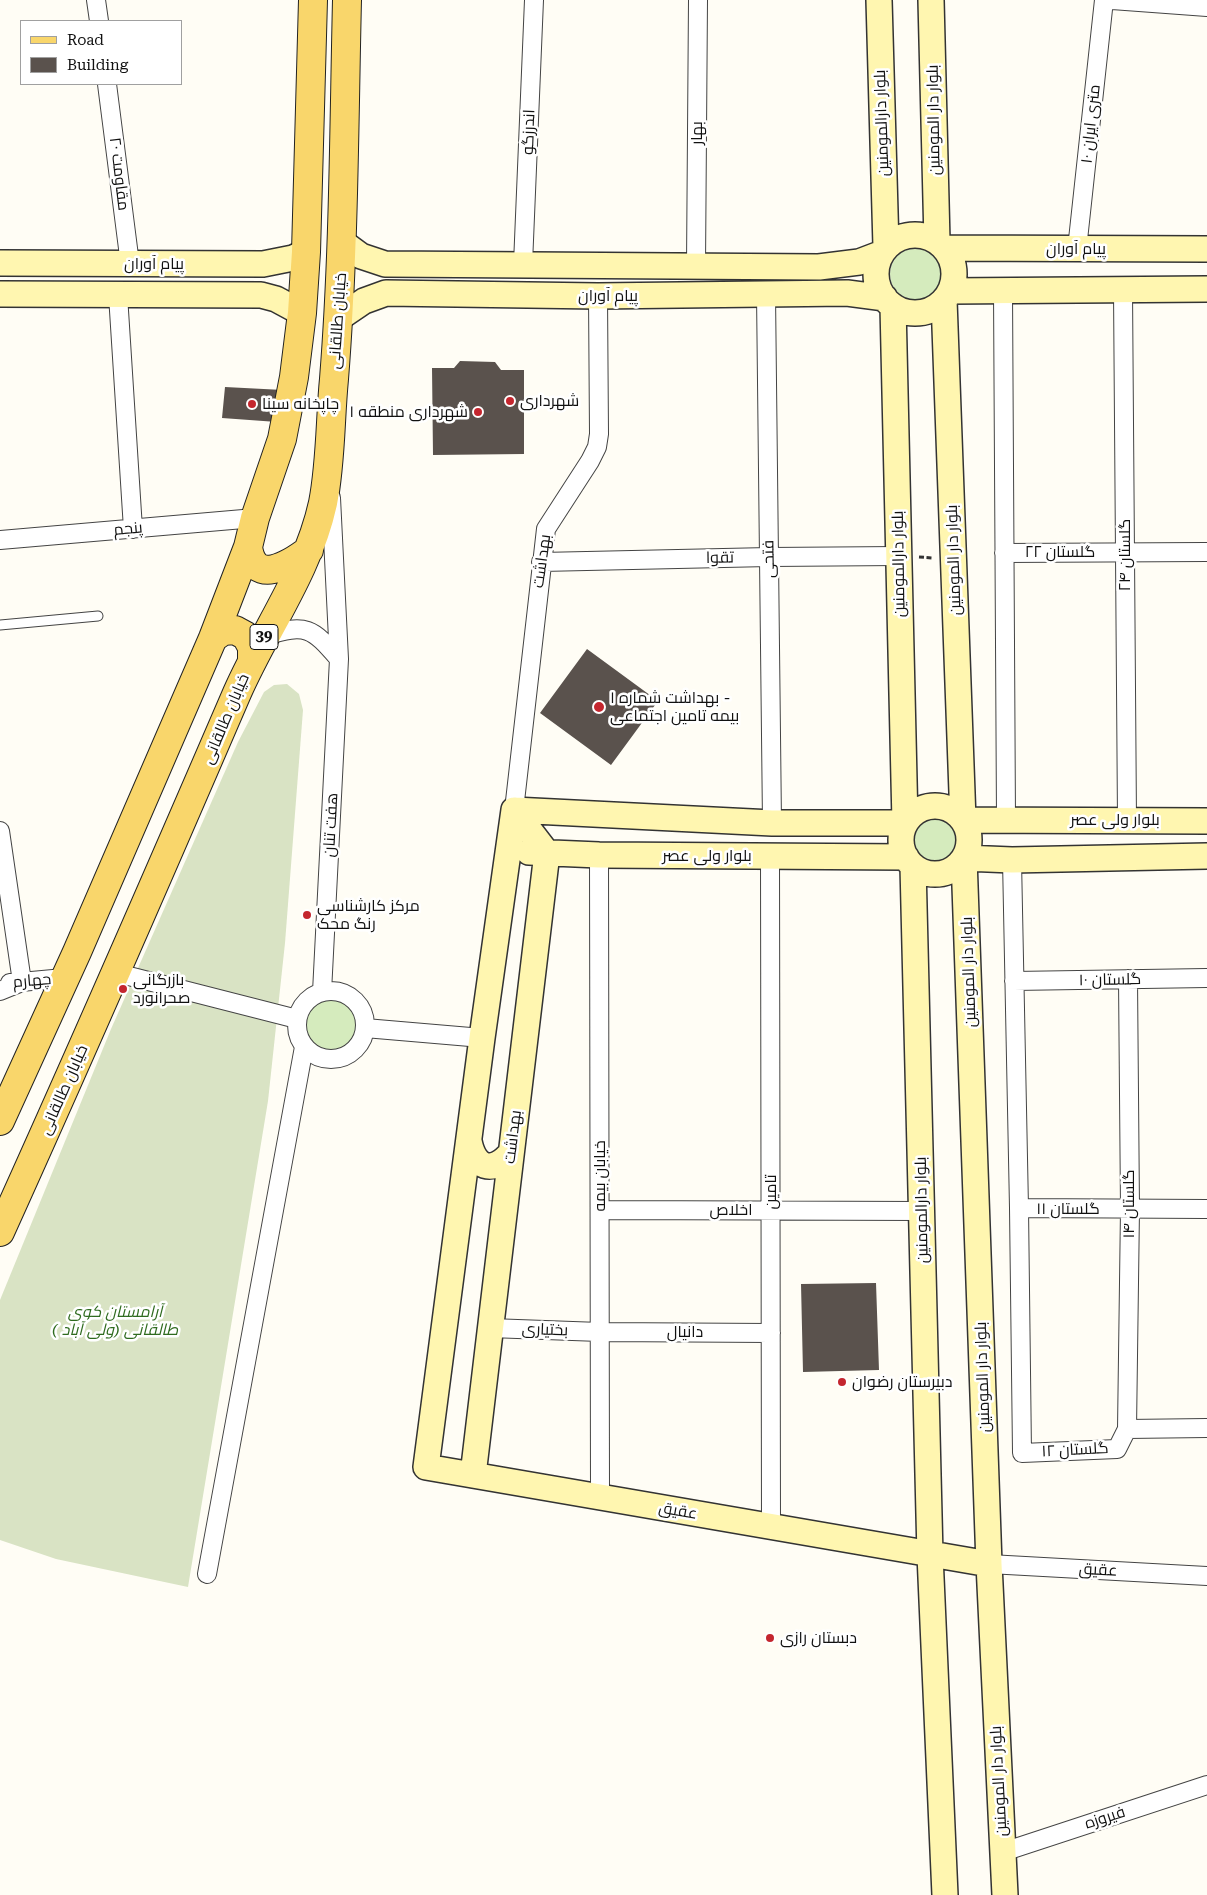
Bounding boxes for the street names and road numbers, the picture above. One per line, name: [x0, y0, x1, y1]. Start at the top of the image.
street label: بلوار دار المومنین: [923, 64, 945, 176]
street label: بلوار دارالمومنین: [871, 69, 893, 177]
street label: ۱۰ متری ایران: [1077, 83, 1105, 165]
street label: اندرزگو: [519, 109, 539, 155]
street label: بهار: [687, 121, 707, 145]
street label: مقاومت ۲۰: [105, 136, 133, 212]
street label: پیام آوران: [1046, 239, 1106, 259]
street label: پیام آوران: [124, 254, 184, 274]
street label: خیابان طالقانی: [325, 272, 351, 370]
street label: پیام آوران: [578, 286, 638, 306]
street label: بلوار دار المومنین: [942, 504, 966, 616]
street label: بلوار دارالمومنین: [888, 510, 910, 618]
street label: پنجم: [113, 518, 143, 540]
street label: گلستان ۲۴: [1115, 519, 1135, 591]
street label: بهداشت: [529, 533, 555, 589]
street label: فتحی: [759, 540, 779, 578]
street label: گلستان ۲۲: [1025, 542, 1095, 562]
street label: تقوا: [706, 548, 734, 568]
road number: 39: [250, 624, 278, 650]
street label: خیابان طالقانی: [198, 671, 254, 767]
street label: هفت تنان: [320, 792, 342, 858]
street label: بلوار ولی عصر: [1070, 810, 1160, 830]
street label: بلوار ولی عصر: [662, 846, 752, 866]
street label: بلوار دار المومنین: [957, 916, 981, 1028]
street label: چهارم: [12, 970, 52, 992]
street label: گلستان ۱۰: [1079, 970, 1141, 990]
street label: خیابان طالقانی: [36, 1042, 92, 1138]
street label: بهداشت: [500, 1109, 526, 1165]
street label: خیابان بیمه: [590, 1140, 610, 1212]
street label: بلوار دارالمومنین: [911, 1156, 933, 1264]
street label: گلستان ۱۴: [1119, 1169, 1139, 1239]
street label: تامین: [761, 1174, 781, 1210]
street label: گلستان ۱۱: [1036, 1199, 1100, 1219]
street label: اخلاص: [710, 1200, 752, 1220]
street label: بختیاری: [521, 1320, 569, 1340]
street label: بلوار دار المومنین: [971, 1321, 995, 1433]
street label: دانیال: [667, 1322, 703, 1342]
street label: گلستان ۱۲: [1041, 1439, 1109, 1461]
street label: عقیق: [657, 1498, 699, 1524]
street label: عقیق: [1078, 1559, 1118, 1581]
street label: بلوار دار المومنین: [987, 1725, 1011, 1837]
street label: فیروزه: [1082, 1802, 1128, 1834]

